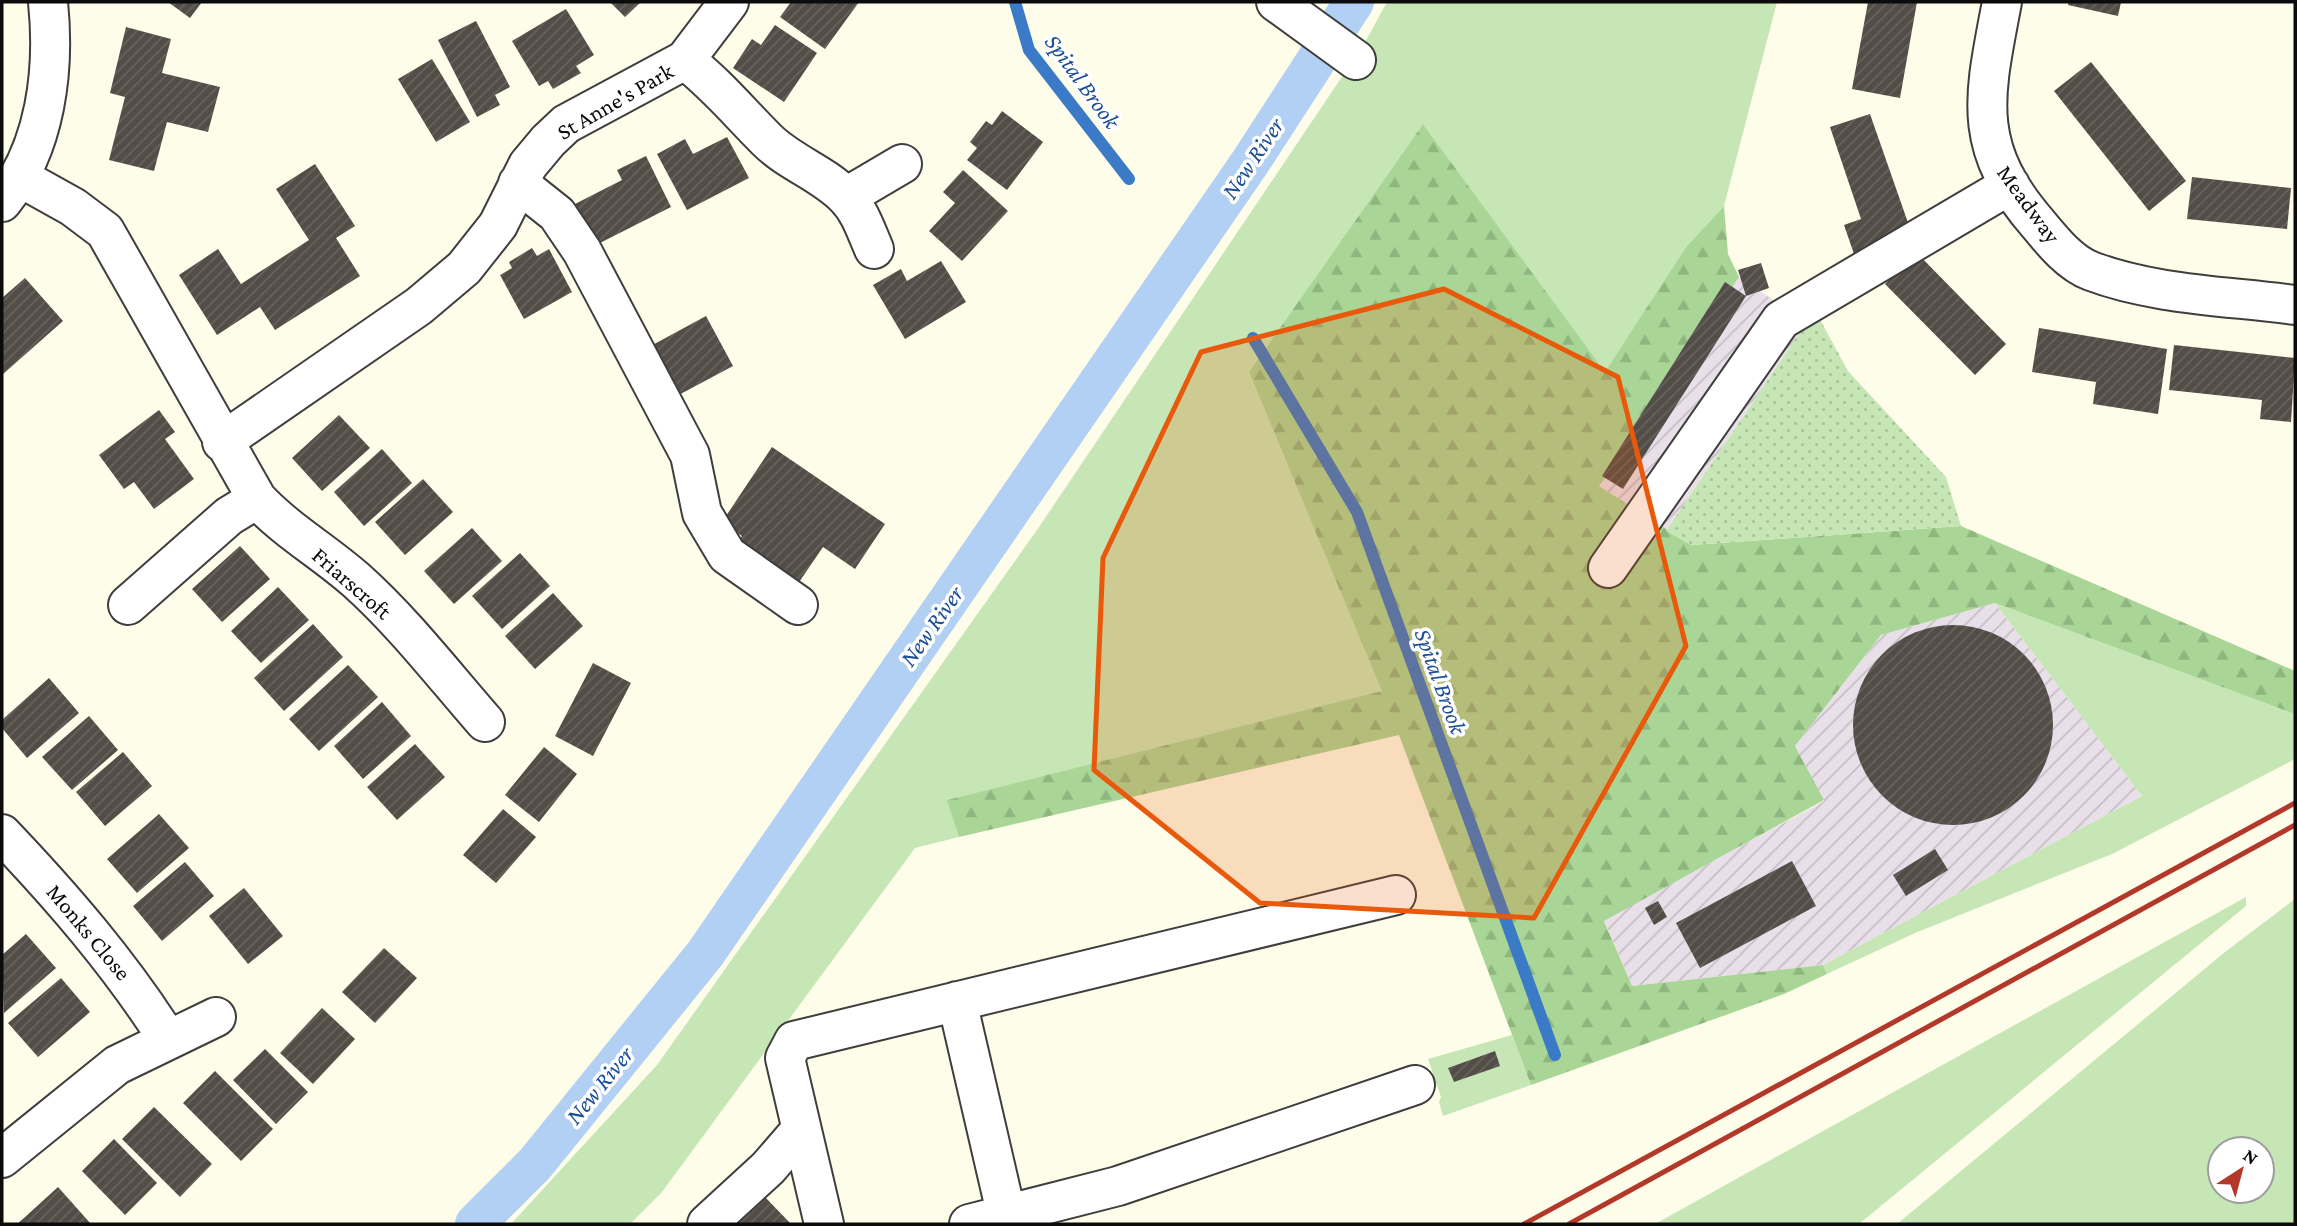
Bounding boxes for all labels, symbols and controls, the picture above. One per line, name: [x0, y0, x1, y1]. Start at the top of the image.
water label: Spital Brook: [1040, 29, 1127, 135]
street label: St Anne's Park: [552, 57, 678, 145]
water label: New River: [1215, 112, 1289, 203]
street label: Meadway: [1992, 160, 2066, 248]
street label: Friarscroft: [307, 542, 397, 625]
water label: New River: [894, 580, 969, 671]
water label: Spital Brook: [1410, 625, 1473, 739]
street label: Monks Close: [41, 879, 137, 985]
water label: New River: [560, 1040, 639, 1129]
north arrow: [2206, 1135, 2276, 1205]
text: N: [2239, 1144, 2262, 1169]

